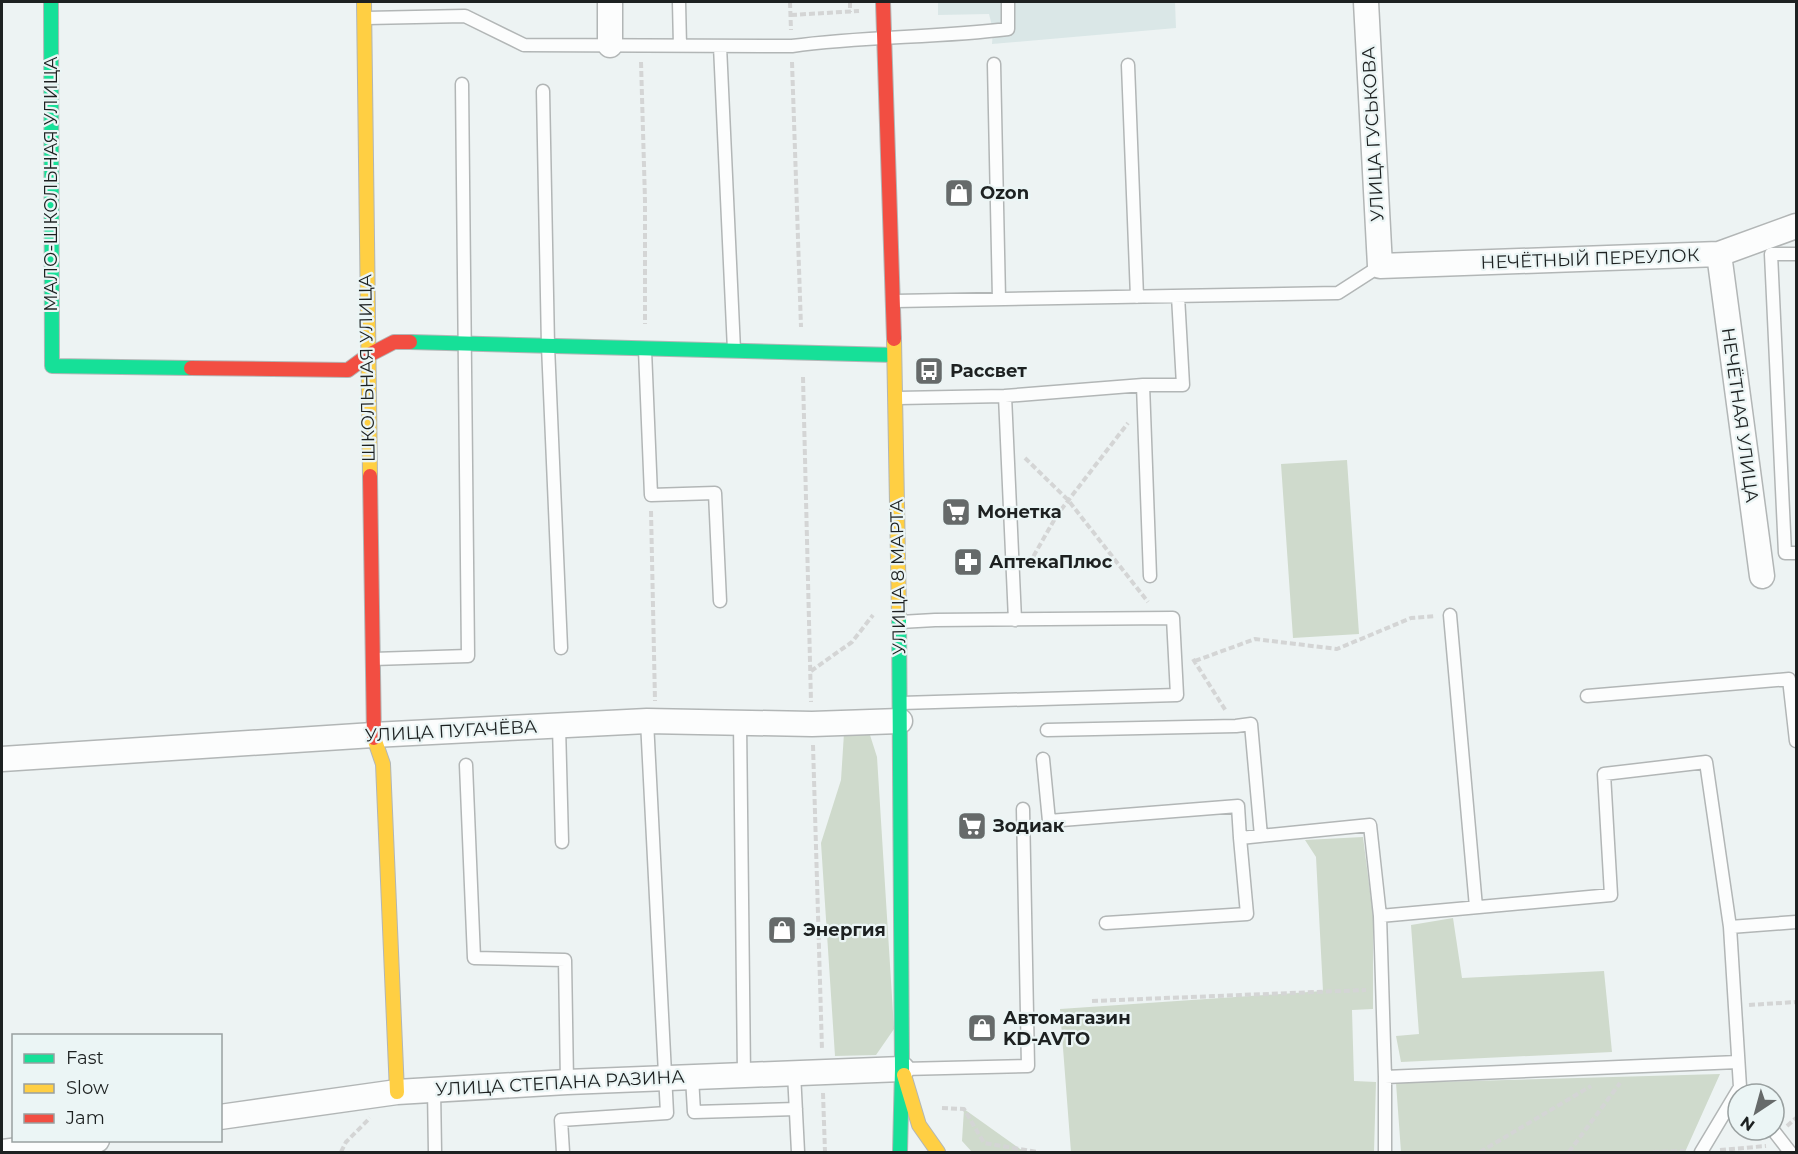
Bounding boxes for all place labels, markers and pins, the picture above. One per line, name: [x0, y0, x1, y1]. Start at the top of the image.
shop icon: Ozon: [943, 177, 975, 209]
place label: Ozon: [980, 182, 1029, 204]
bus stop icon: Рассвет: [913, 355, 945, 387]
place label: Рассвет: [950, 360, 1027, 382]
supermarket icon: Монетка: [940, 496, 972, 528]
place label: Монетка: [977, 501, 1062, 523]
pharmacy icon: АптекаПлюс: [952, 546, 984, 578]
place label: АптекаПлюс: [989, 551, 1113, 573]
supermarket icon: Зодиак: [956, 810, 988, 842]
place label: Зодиак: [992, 815, 1065, 837]
shop icon: Энергия: [766, 914, 798, 946]
place label: Энергия: [803, 919, 886, 941]
place label: Автомагазин KD-AVTO: [1003, 1007, 1131, 1050]
shop icon: Автомагазин KD-AVTO: [966, 1012, 998, 1044]

